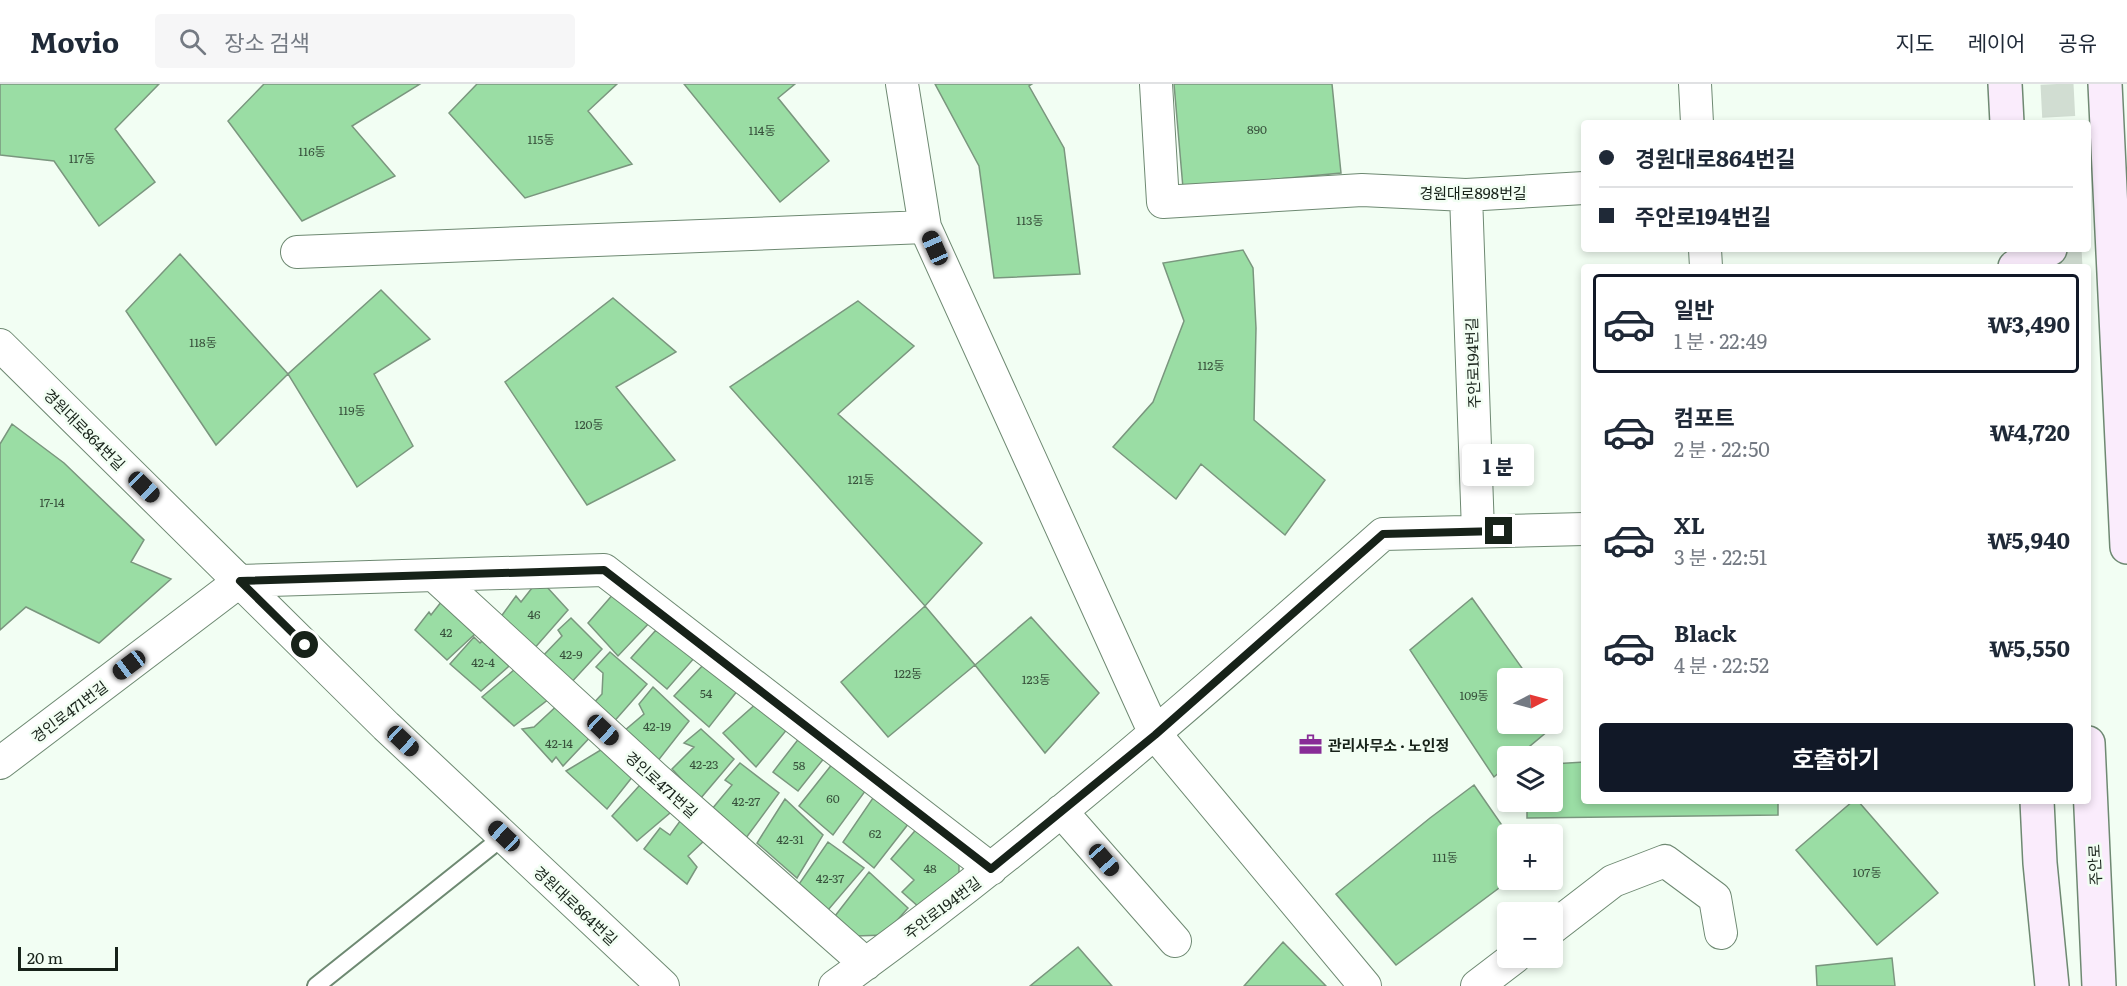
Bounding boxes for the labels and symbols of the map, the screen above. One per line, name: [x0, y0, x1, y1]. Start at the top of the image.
house number: 890: [1247, 120, 1267, 138]
house number: 114동: [749, 121, 775, 139]
house number: 115동: [528, 130, 554, 148]
house number: 116동: [298, 142, 326, 160]
house number: 117동: [69, 149, 95, 167]
street label: 경원대로898번길: [1419, 181, 1527, 204]
house number: 113동: [1016, 211, 1044, 229]
car: [919, 228, 951, 268]
street label: 주안로194번길: [1459, 317, 1485, 409]
house number: 118동: [189, 333, 217, 351]
house number: 112동: [1198, 356, 1224, 374]
street label: 경원대로864번길: [39, 383, 131, 475]
house number: 119동: [338, 401, 366, 419]
house number: 120동: [575, 415, 603, 433]
callout: 1 분: [1463, 444, 1535, 486]
car: [125, 468, 163, 506]
house number: 121동: [848, 470, 874, 488]
house number: 17-14: [39, 493, 65, 511]
route end: [1485, 517, 1512, 544]
house number: 46: [527, 605, 541, 623]
house number: 42: [440, 623, 452, 641]
route start: [291, 631, 318, 658]
house number: 42-9: [559, 645, 583, 663]
car: [109, 647, 149, 683]
house number: 42-4: [471, 653, 495, 671]
house number: 122동: [894, 664, 922, 682]
north arrow: [1497, 668, 1563, 734]
house number: 123동: [1022, 670, 1050, 688]
street label: 경인로471번길: [26, 675, 112, 747]
house number: 54: [700, 684, 713, 702]
house number: 109동: [1459, 686, 1489, 704]
car: [584, 711, 622, 749]
house number: 42-19: [643, 717, 671, 735]
car: [384, 722, 422, 760]
office icon: 관리사무소 · 노인정: [1297, 731, 1323, 757]
place label: 관리사무소 · 노인정: [1328, 733, 1449, 756]
house number: 42-14: [545, 734, 573, 752]
street label: 경인로471번길: [621, 745, 703, 823]
house number: 42-23: [689, 755, 719, 773]
house number: 58: [793, 756, 806, 774]
house number: 60: [826, 789, 840, 807]
house number: 42-27: [732, 792, 760, 810]
car: [485, 817, 523, 855]
house number: 62: [869, 824, 881, 842]
house number: 42-31: [776, 830, 804, 848]
car: [1085, 841, 1123, 879]
street label: 주안로: [2081, 844, 2107, 886]
house number: 111동: [1432, 848, 1458, 866]
house number: 48: [923, 859, 937, 877]
street label: 경원대로864번길: [529, 860, 623, 950]
house number: 107동: [1853, 863, 1881, 881]
house number: 42-37: [816, 869, 844, 887]
street label: 주안로194번길: [899, 870, 985, 944]
scale bar: [18, 944, 118, 972]

